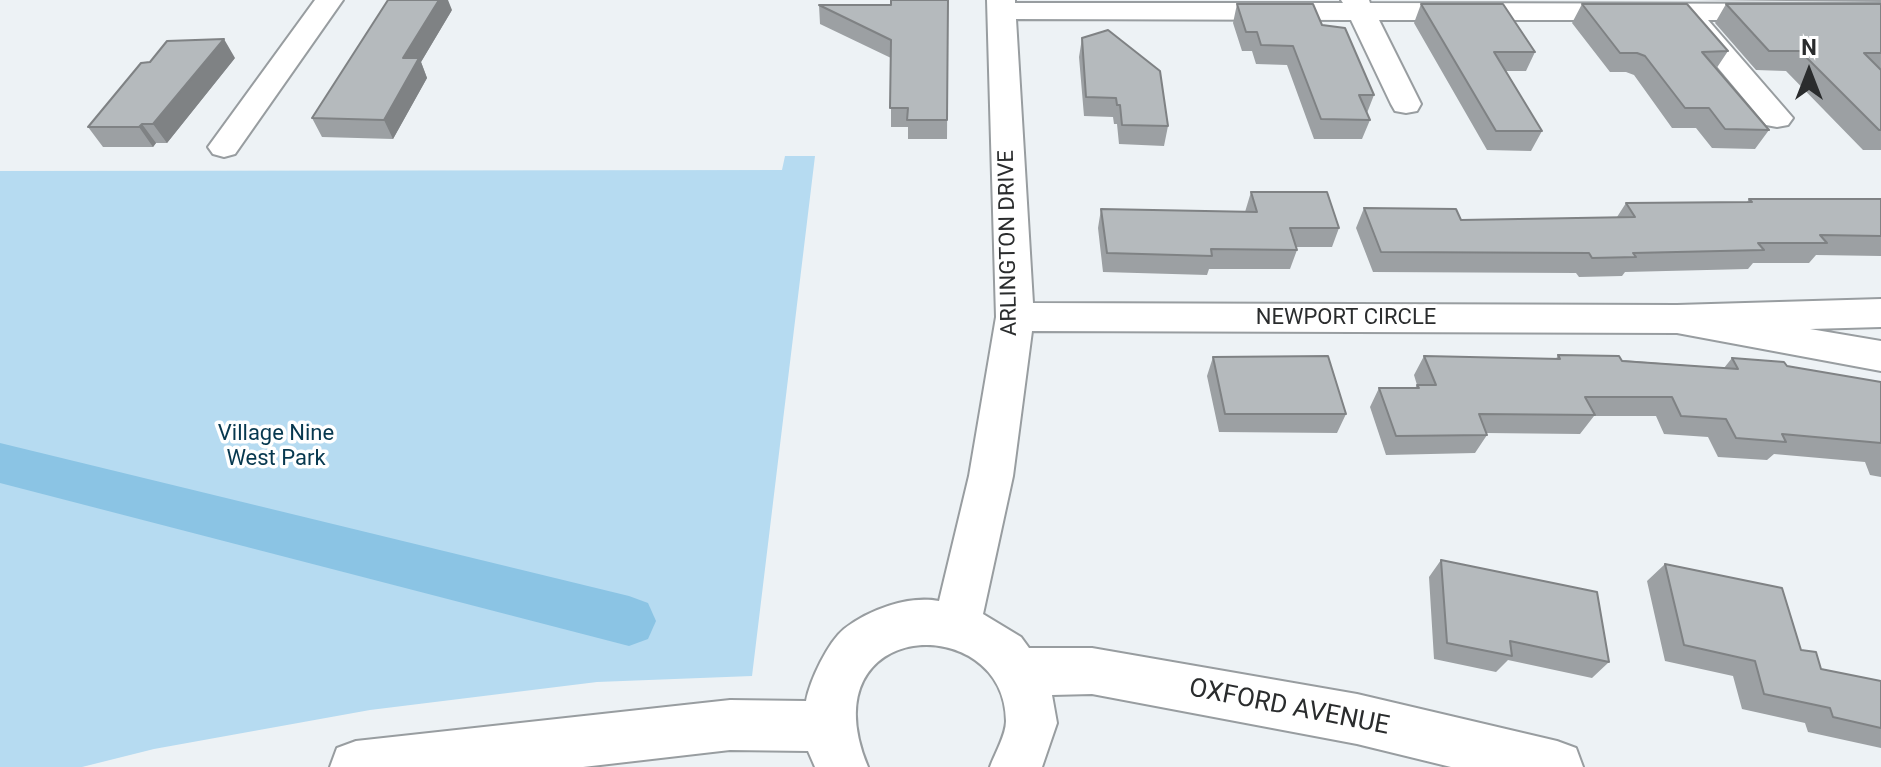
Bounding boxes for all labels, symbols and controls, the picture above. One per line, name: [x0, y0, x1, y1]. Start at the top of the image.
north arrow: [1769, 32, 1849, 112]
text: N: [1801, 35, 1817, 60]
street label: ARLINGTON DRIVE: [994, 150, 1024, 336]
street label: NEWPORT CIRCLE: [1256, 305, 1436, 331]
park label: Village Nine West Park: [218, 421, 334, 472]
street label: OXFORD AVENUE: [1186, 673, 1392, 743]

